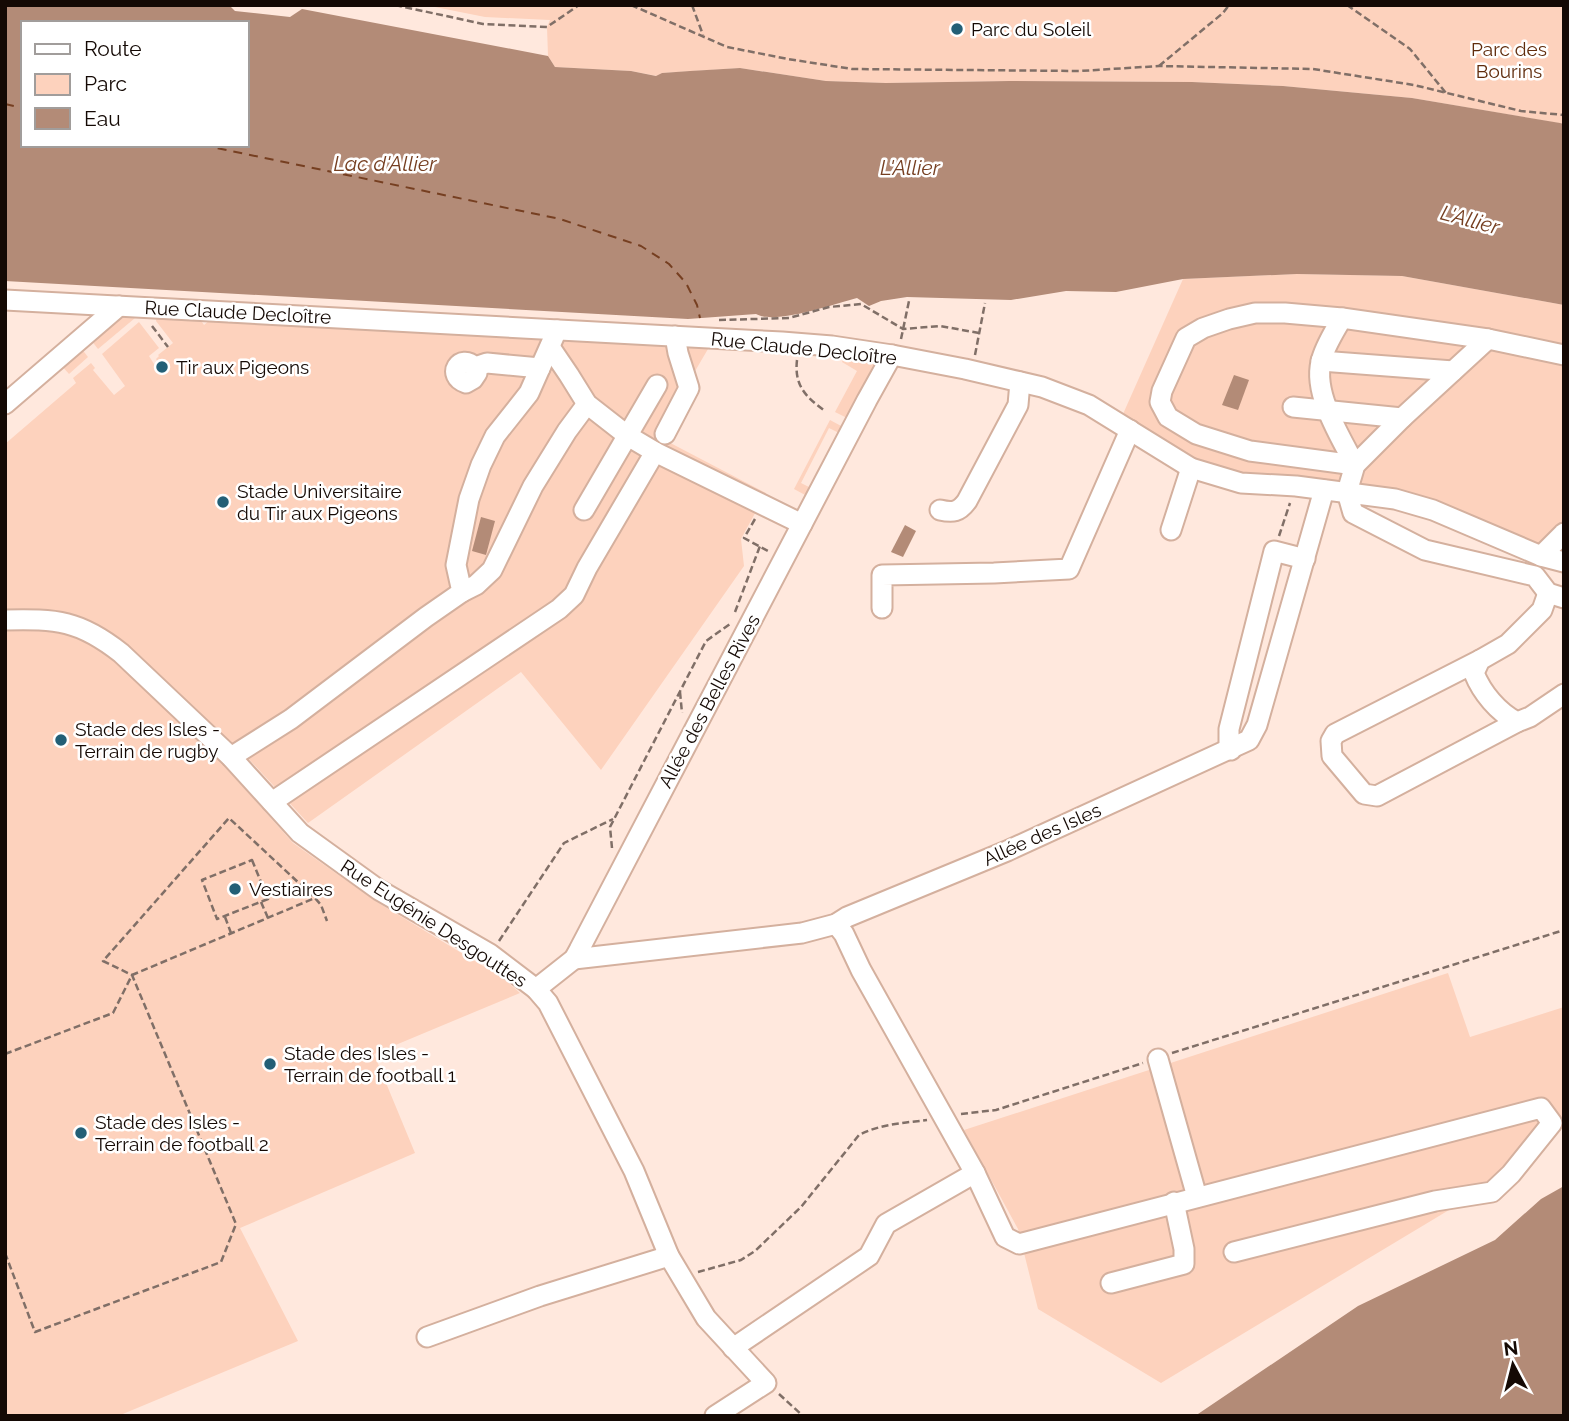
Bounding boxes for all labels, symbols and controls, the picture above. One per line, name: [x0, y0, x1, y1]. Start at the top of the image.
place label: Parc du Soleil: [971, 18, 1092, 40]
legend: [21, 21, 248, 147]
marker: Parc du Soleil: [949, 21, 965, 37]
text: Route: [84, 36, 142, 61]
park label: Parc des Bourins: [1471, 38, 1547, 82]
text: Parc: [84, 71, 127, 96]
text: Eau: [84, 106, 121, 131]
water label: Lac d'Allier: [334, 151, 437, 176]
water label: L'Allier: [880, 155, 941, 180]
water label: L'Allier: [1438, 200, 1503, 240]
street label: Rue Claude Decloître: [144, 296, 332, 328]
street label: Rue Claude Decloître: [710, 327, 898, 369]
place label: Tir aux Pigeons: [176, 356, 309, 378]
marker: Tir aux Pigeons: [154, 359, 170, 375]
place label: Stade Universitaire du Tir aux Pigeons: [237, 480, 402, 524]
marker: Stade Universitaire du Tir aux Pigeons: [215, 494, 231, 510]
street label: Allée des Belles Rives: [654, 611, 764, 791]
place label: Stade des Isles - Terrain de rugby: [75, 718, 220, 762]
marker: Stade des Isles - Terrain de rugby: [53, 732, 69, 748]
street label: Allée des Isles: [980, 798, 1104, 870]
street label: Rue Eugénie Desgouttes: [337, 855, 531, 991]
place label: Vestiaires: [249, 878, 333, 900]
marker: Vestiaires: [227, 881, 243, 897]
place label: Stade des Isles - Terrain de football 1: [284, 1042, 456, 1086]
marker: Stade des Isles - Terrain de football 1: [262, 1056, 278, 1072]
place label: Stade des Isles - Terrain de football 2: [95, 1111, 269, 1155]
marker: Stade des Isles - Terrain de football 2: [73, 1125, 89, 1141]
north arrow: [1478, 1330, 1548, 1400]
text: N: [1502, 1336, 1519, 1360]

